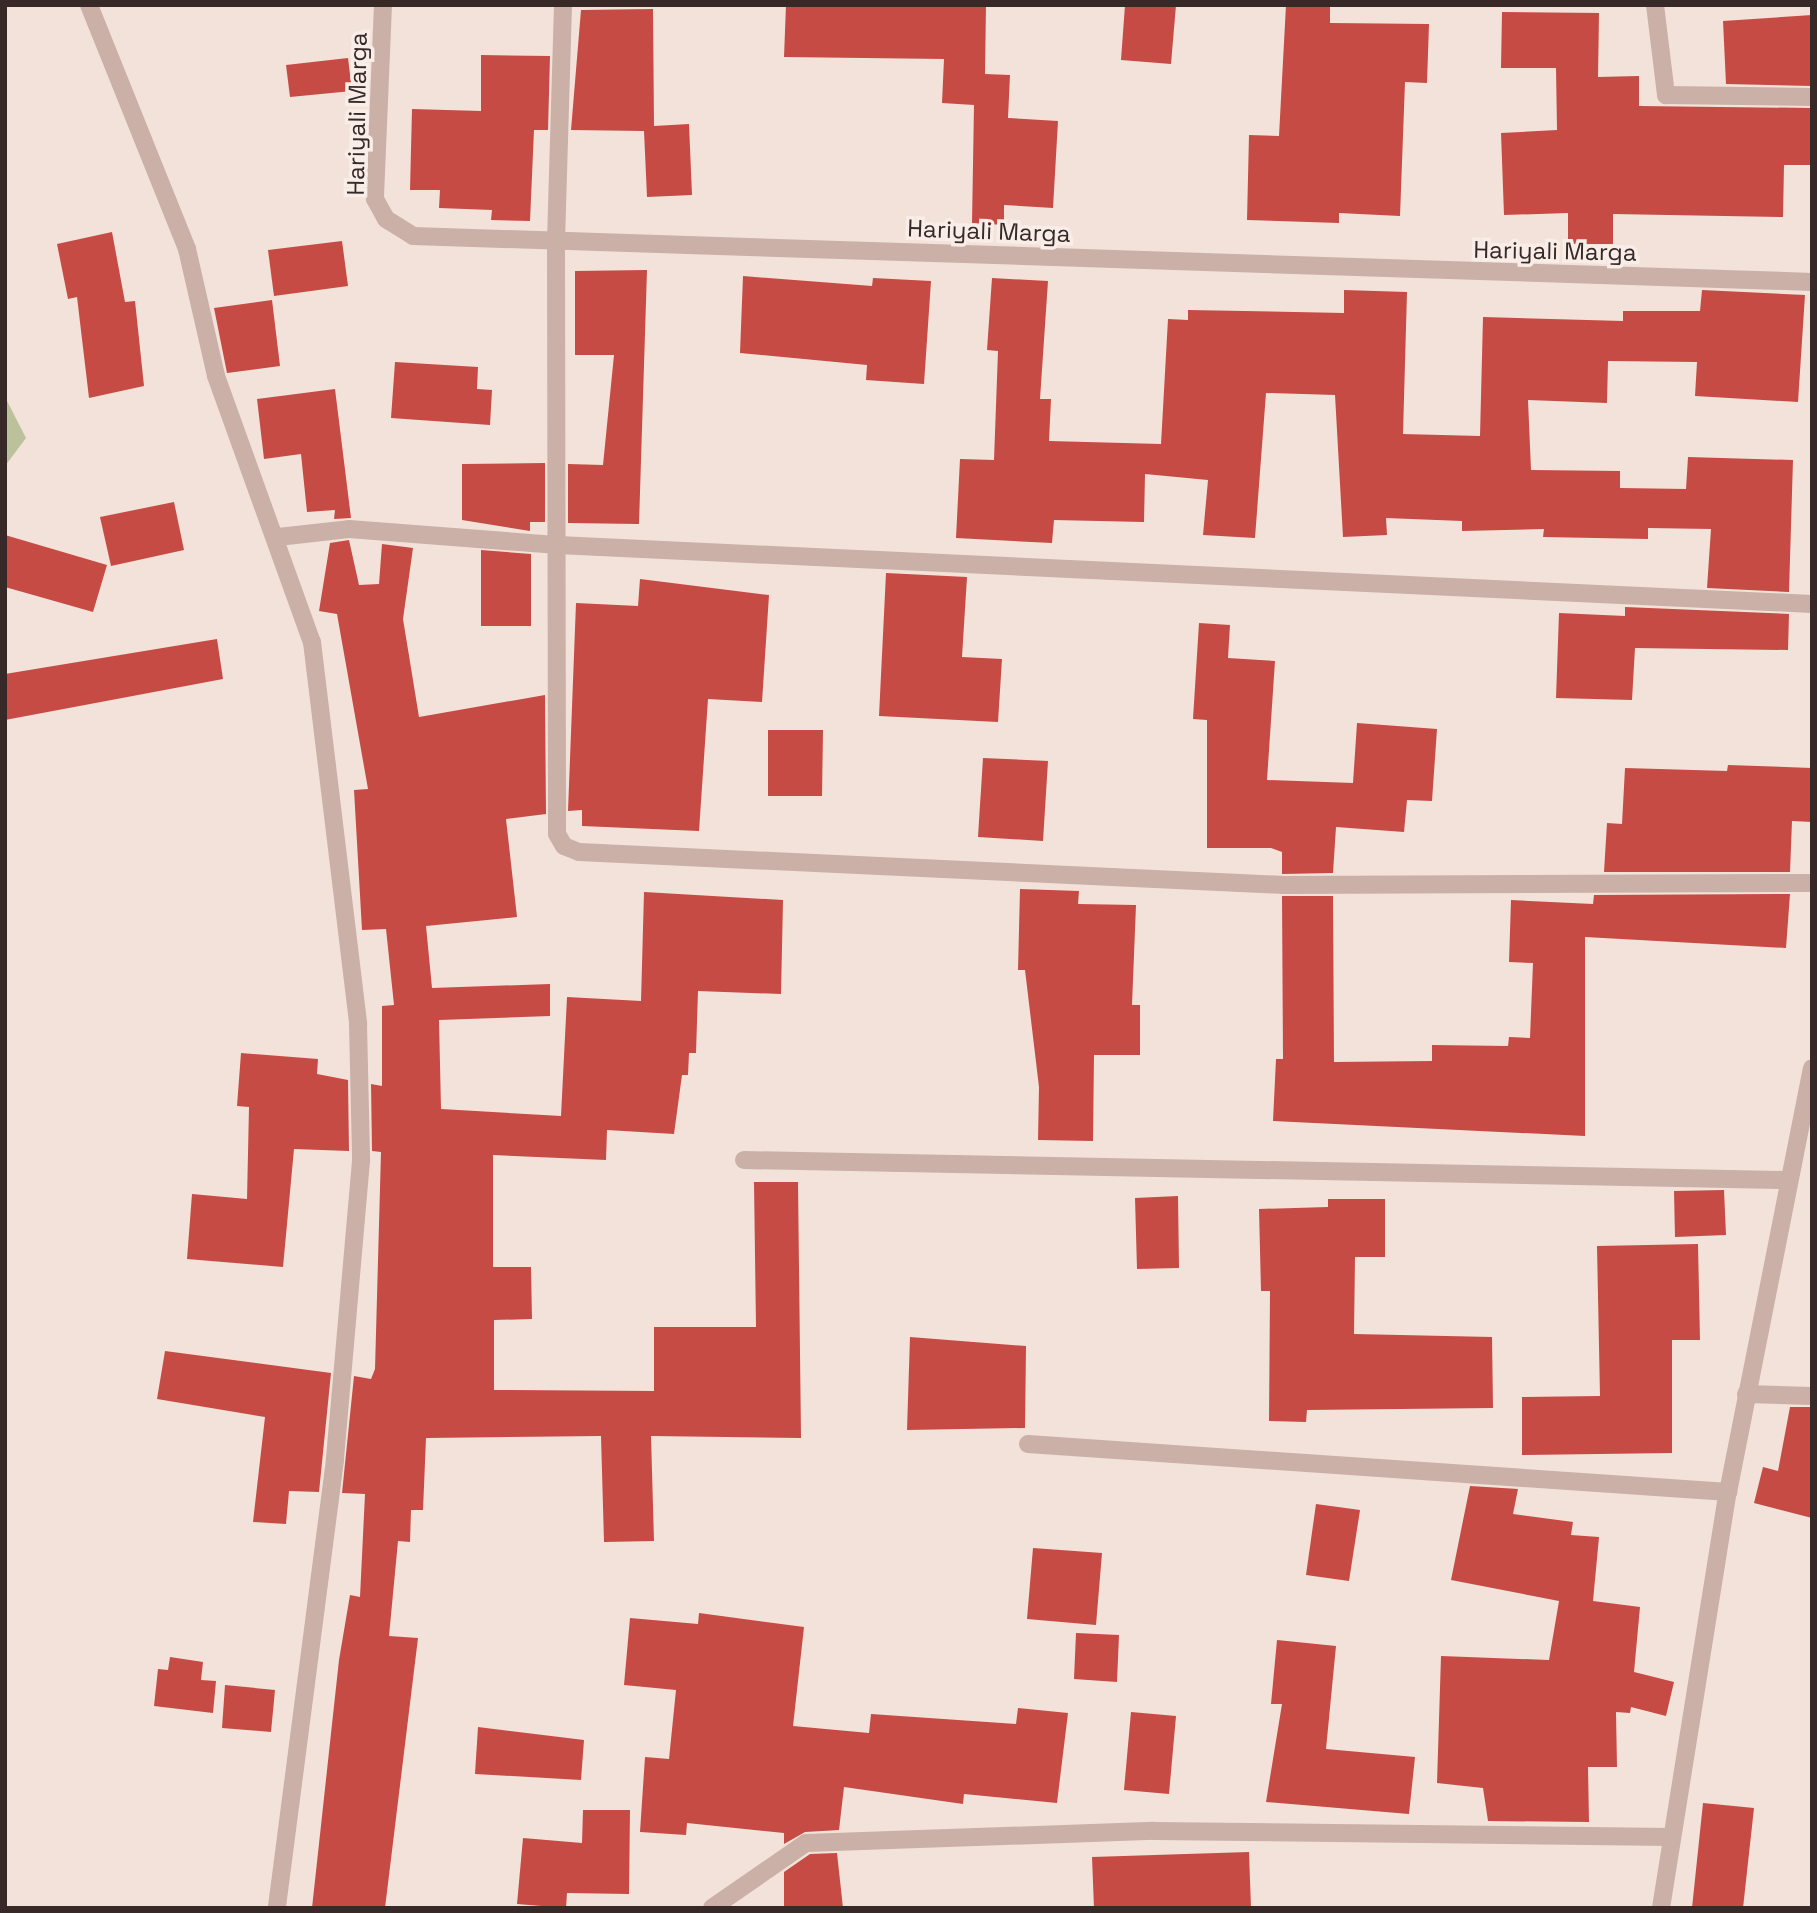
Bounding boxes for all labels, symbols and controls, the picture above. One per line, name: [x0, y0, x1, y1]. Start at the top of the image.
street label: Hariyali Marga: [341, 32, 373, 196]
street label: Hariyali Marga: [907, 214, 1071, 248]
street label: Hariyali Marga: [1473, 235, 1637, 267]

